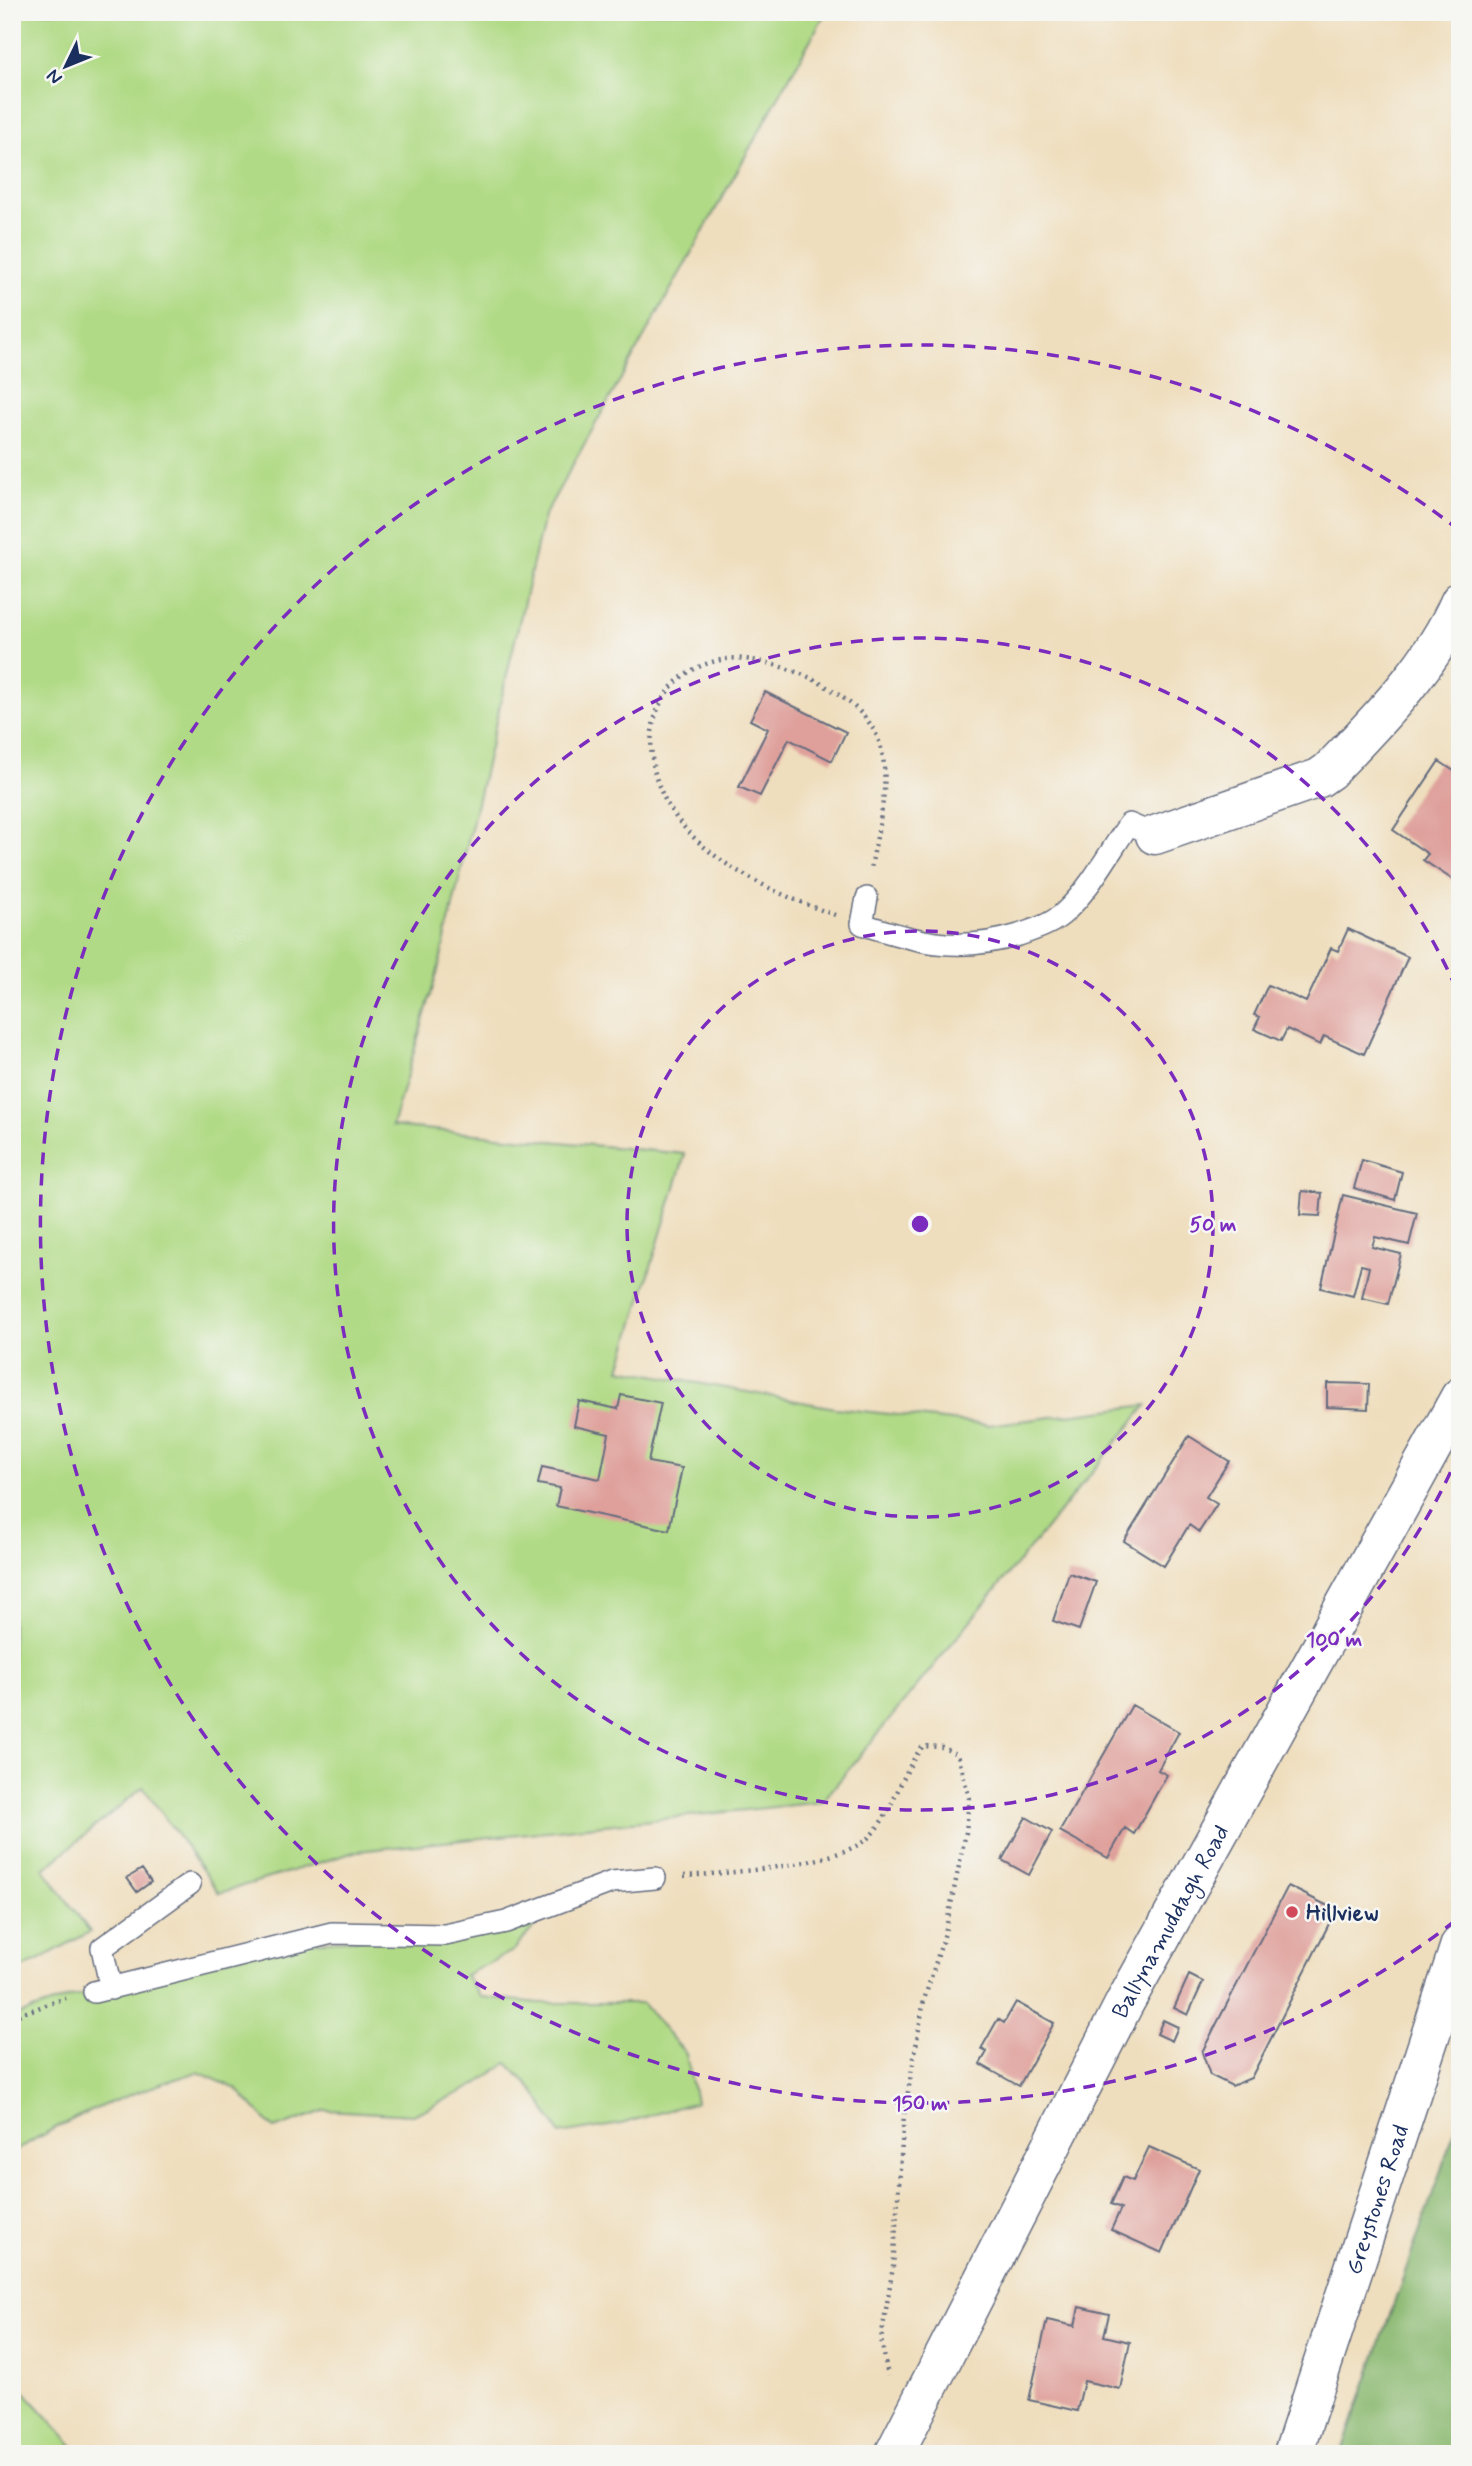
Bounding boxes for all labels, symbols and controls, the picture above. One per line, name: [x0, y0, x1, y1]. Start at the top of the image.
north arrow: [32, 32, 102, 102]
text: N: [41, 63, 68, 90]
text: 50 m: [1190, 1211, 1237, 1239]
centre of rings: [908, 1212, 932, 1236]
text: 100 m: [1306, 1626, 1362, 1654]
street label: Ballynamuddagh Road: [1106, 1820, 1237, 2024]
place label: Hillview: [1306, 1899, 1378, 1929]
marker: Hillview: [1284, 1904, 1300, 1920]
text: 150 m: [892, 2090, 948, 2118]
street label: Greystones Road: [1340, 2121, 1417, 2279]

